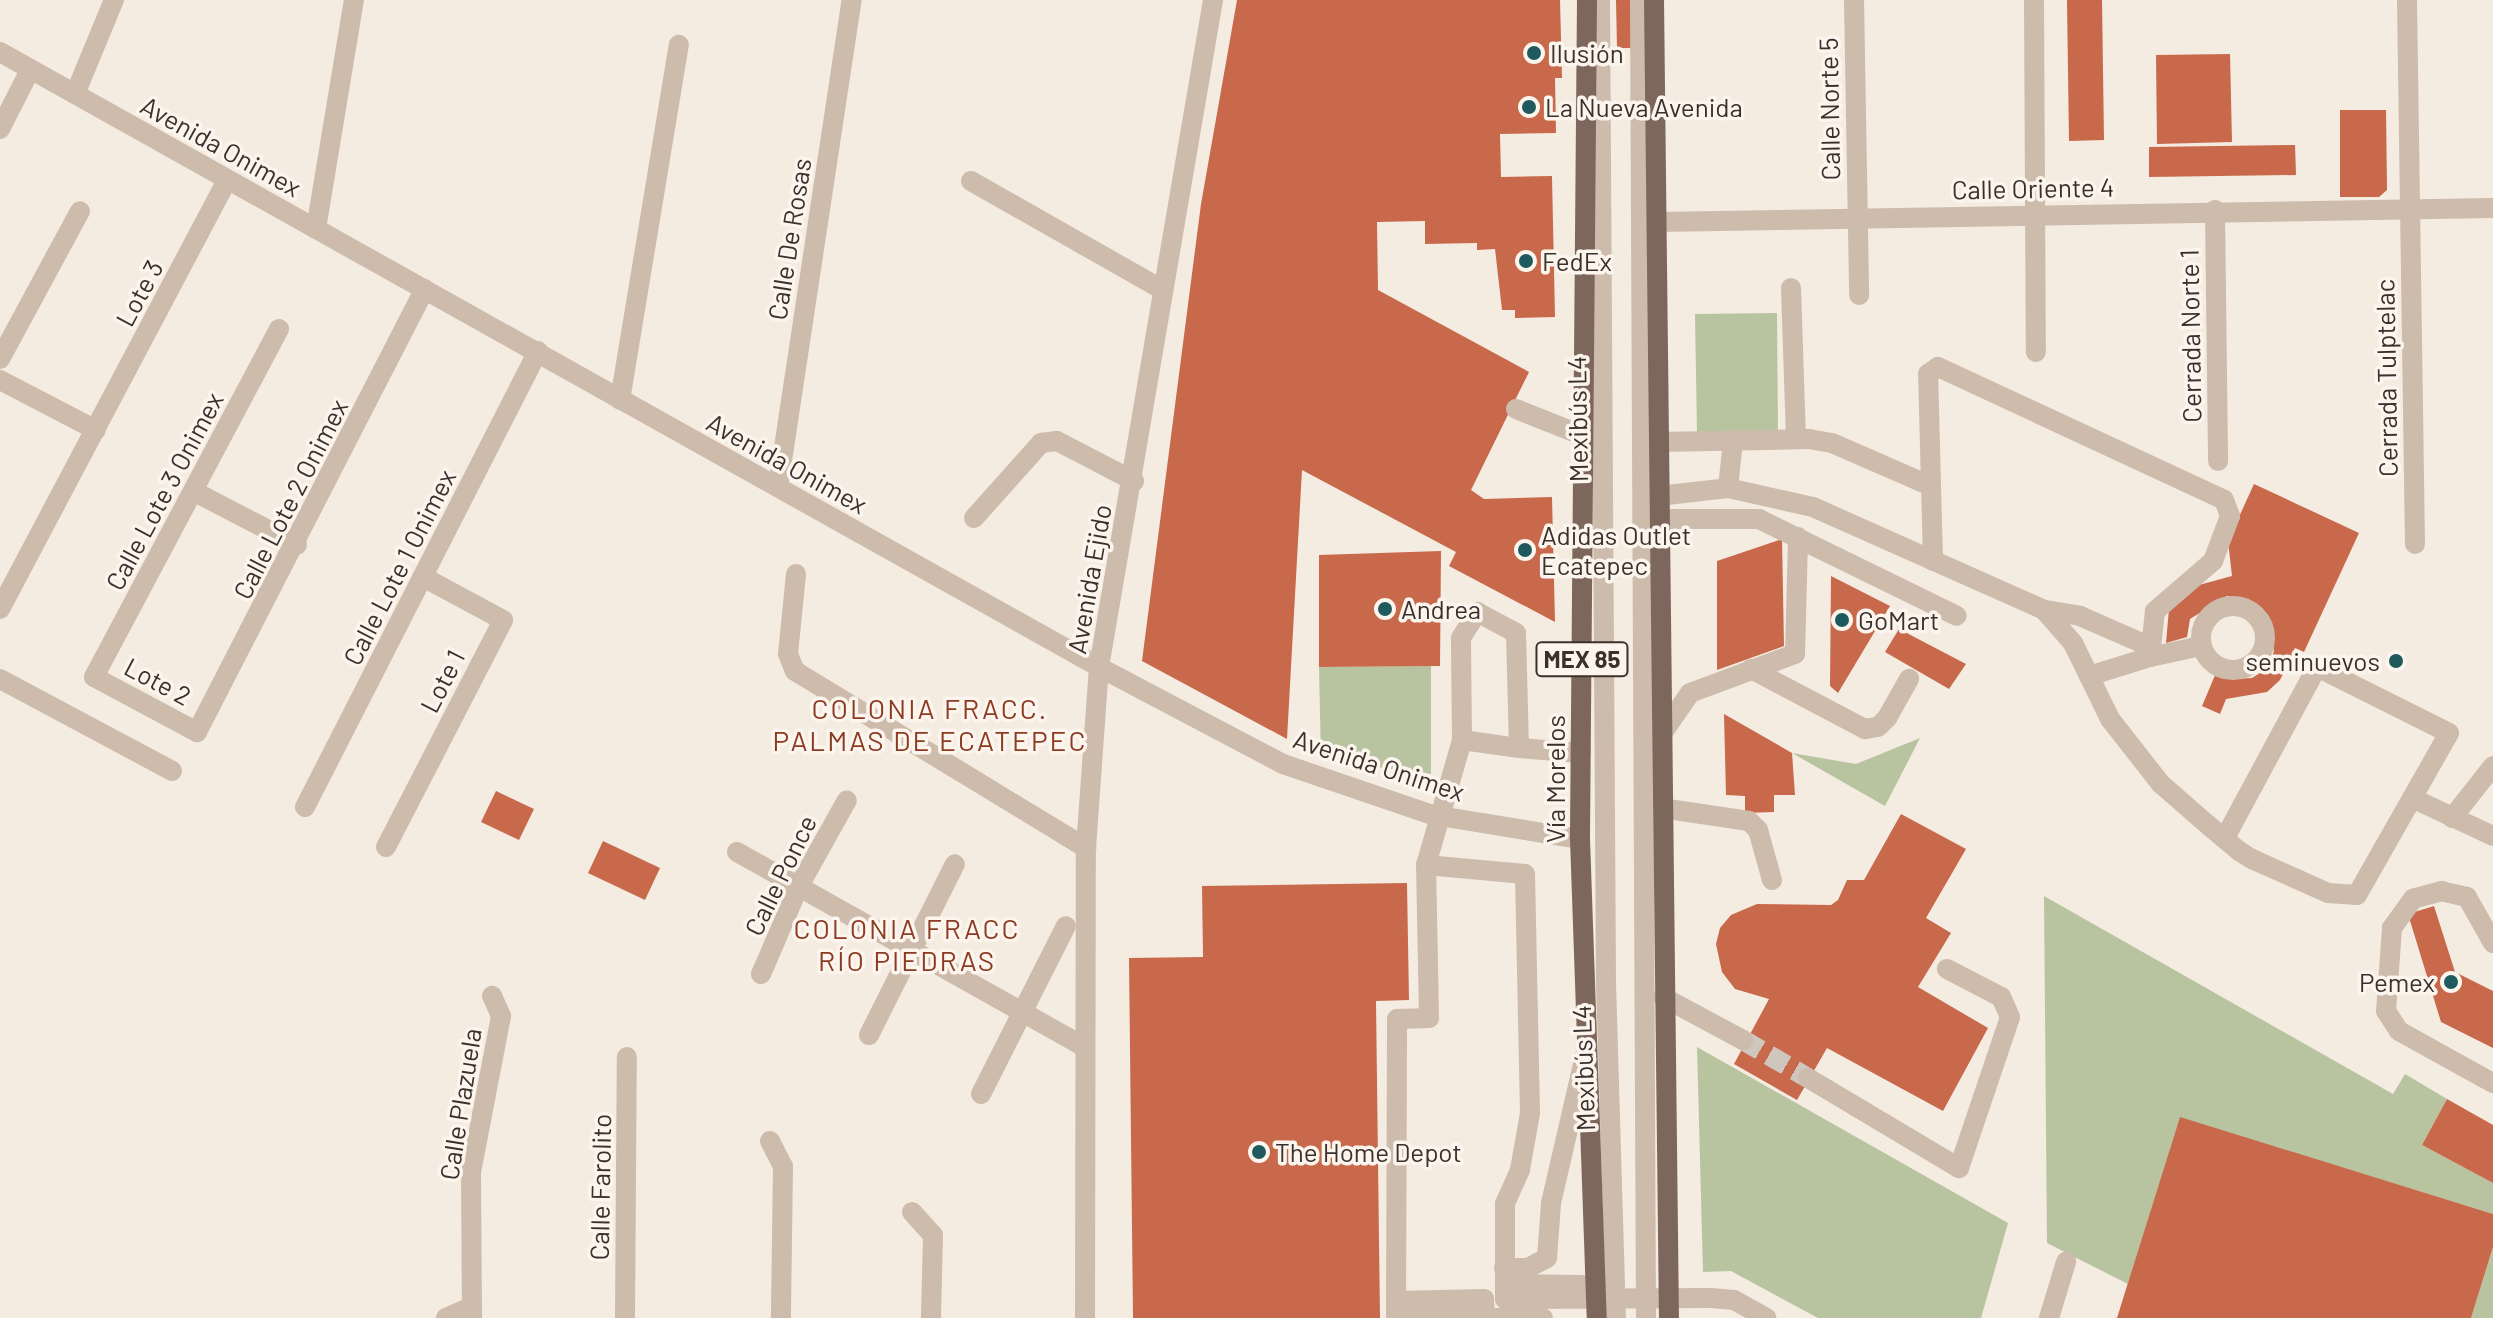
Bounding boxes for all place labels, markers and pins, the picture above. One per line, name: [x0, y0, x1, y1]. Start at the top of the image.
place label: Ilusión: [1550, 37, 1624, 69]
marker: Ilusión: [1525, 44, 1543, 62]
place label: La Nueva Avenida: [1545, 91, 1743, 123]
marker: La Nueva Avenida: [1520, 98, 1538, 116]
place label: FedEx: [1542, 245, 1612, 277]
marker: FedEx: [1517, 252, 1535, 270]
place label: Adidas Outlet Ecatepec: [1541, 519, 1691, 580]
marker: Adidas Outlet Ecatepec: [1516, 541, 1534, 559]
place label: Andrea: [1401, 593, 1481, 625]
marker: Andrea: [1376, 600, 1394, 618]
place label: GoMart: [1858, 604, 1939, 636]
marker: GoMart: [1833, 611, 1851, 629]
place label: seminuevos: [2245, 645, 2380, 677]
marker: seminuevos: [2387, 652, 2405, 670]
place label: Pemex: [2359, 966, 2435, 998]
marker: Pemex: [2442, 973, 2460, 991]
place label: The Home Depot: [1275, 1136, 1462, 1168]
marker: The Home Depot: [1250, 1143, 1268, 1161]

